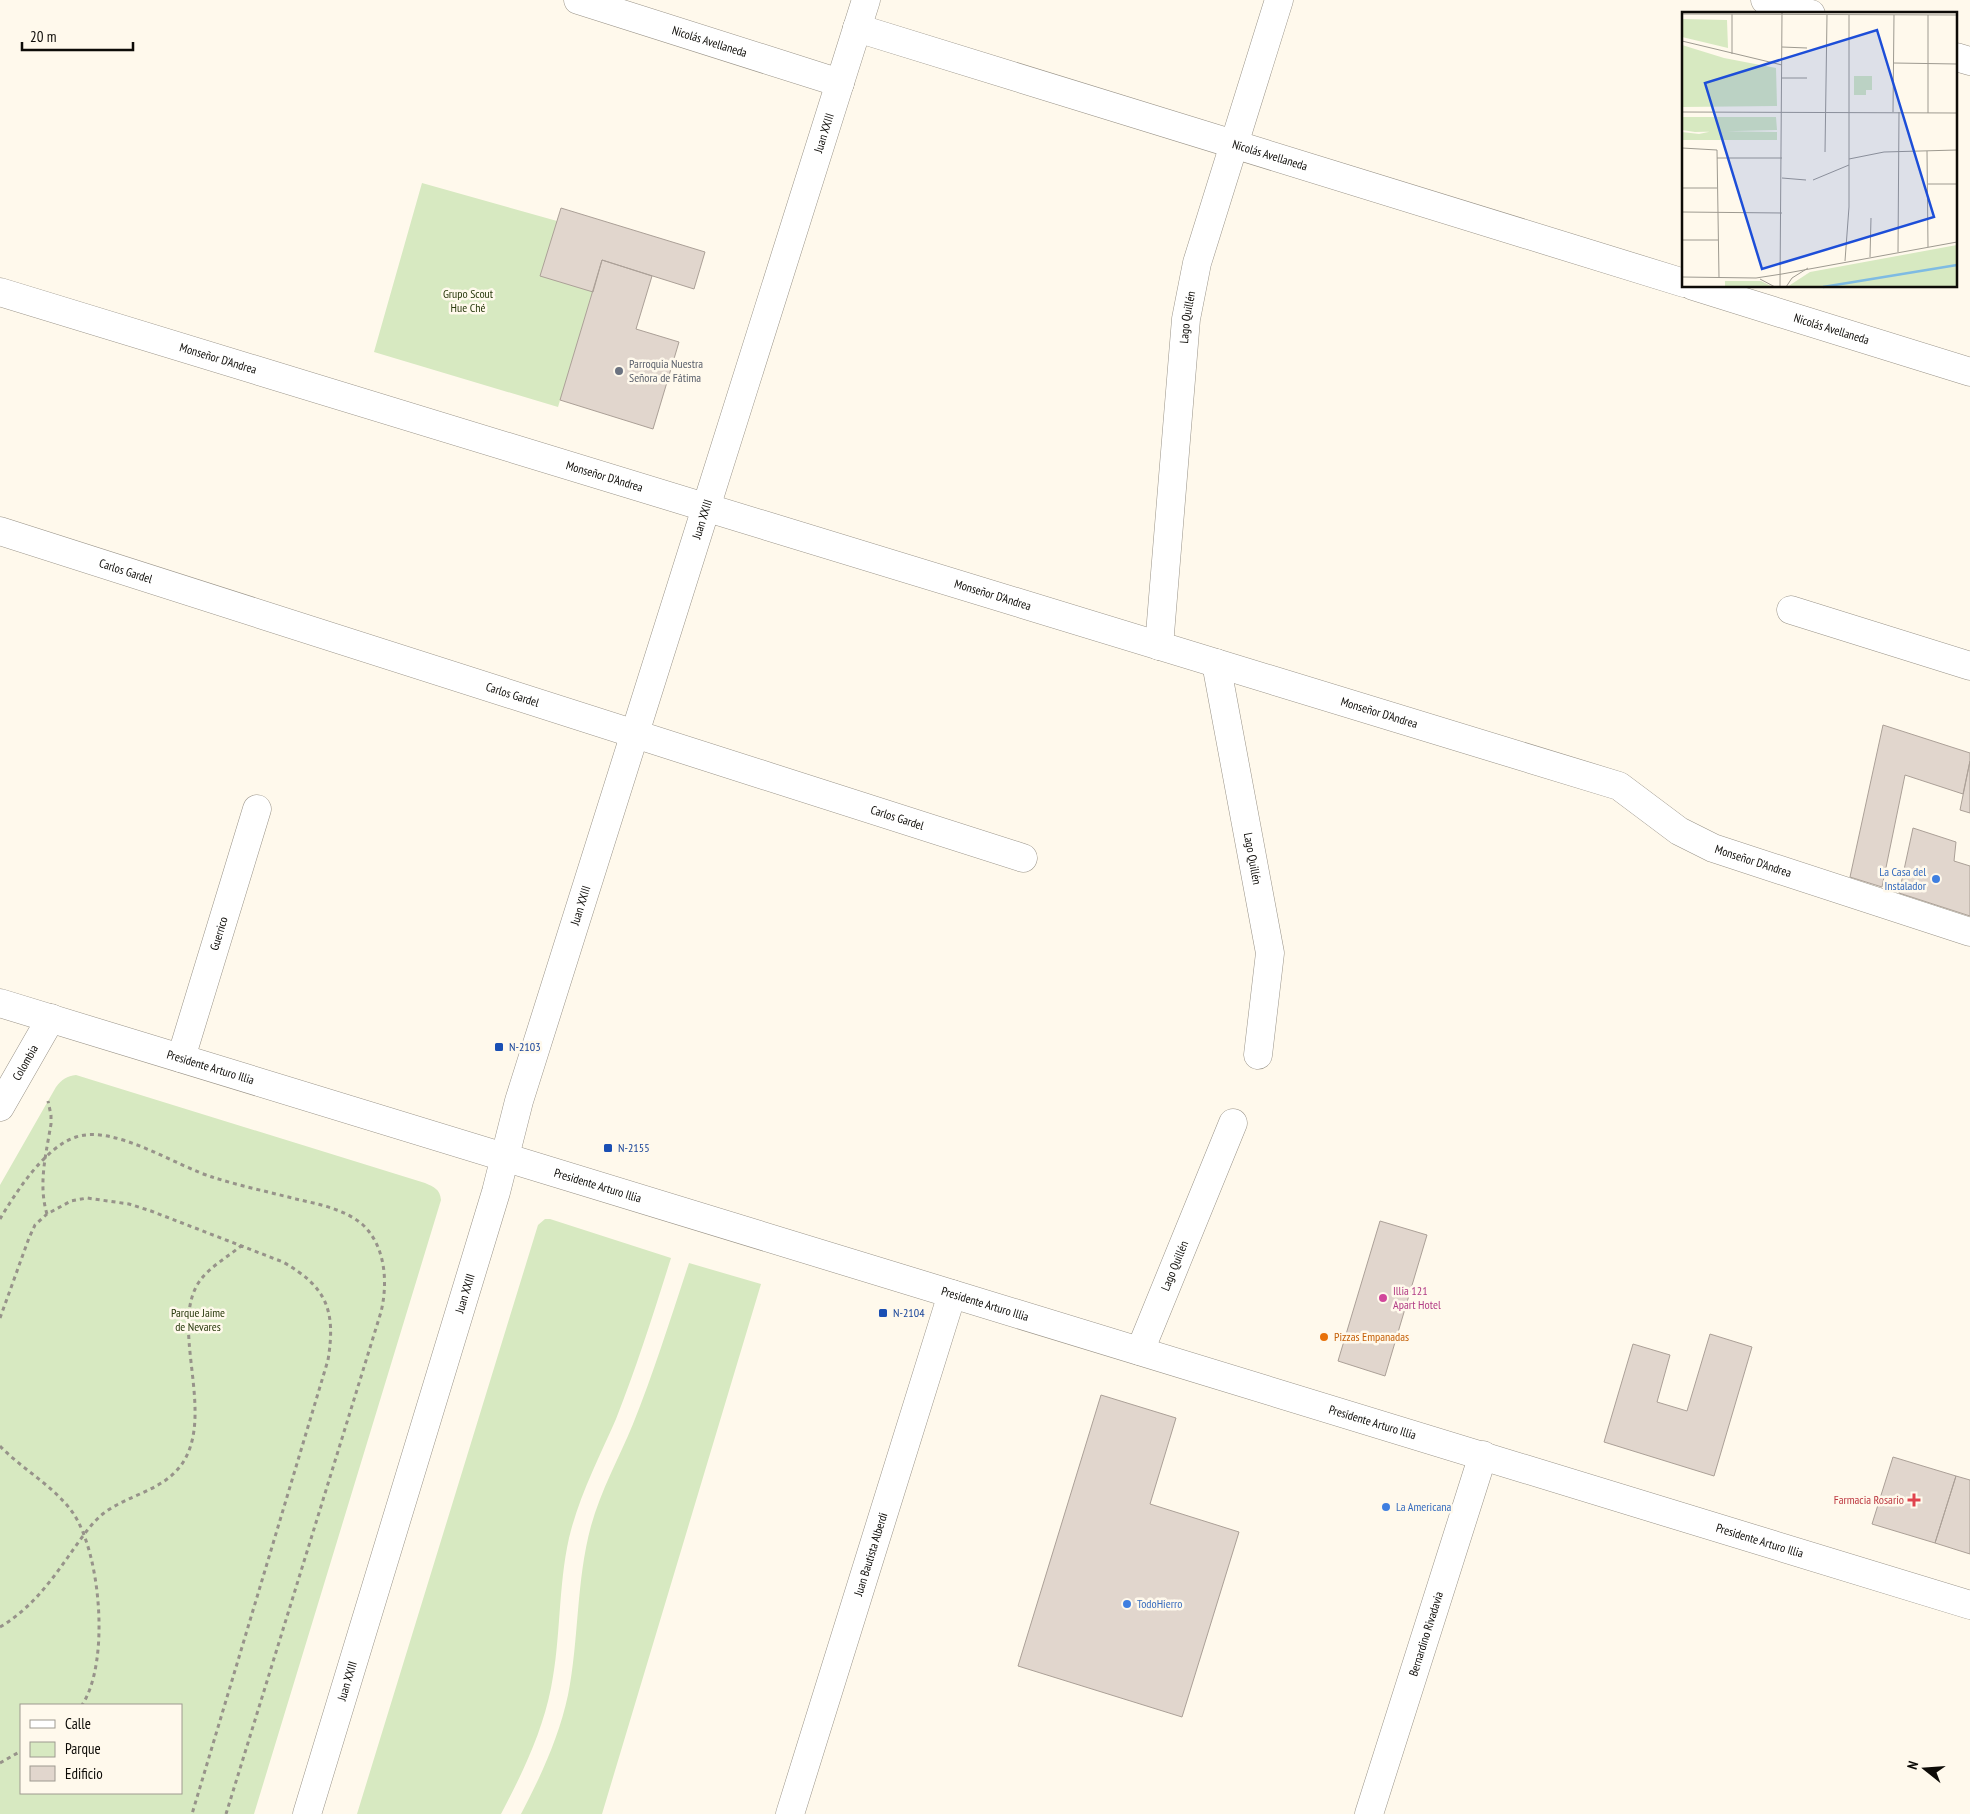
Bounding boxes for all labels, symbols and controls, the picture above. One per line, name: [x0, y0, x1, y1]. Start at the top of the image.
inset map: [1682, 12, 1958, 288]
scale bar: [22, 20, 134, 52]
street label: Nicolás Avellaneda: [670, 22, 749, 60]
text: 20 m: [30, 27, 56, 46]
street label: Juan XXIII: [810, 111, 837, 155]
street label: Nicolás Avellaneda: [1231, 136, 1310, 174]
park label: Grupo Scout Hue Ché: [443, 286, 494, 315]
street label: Lago Quillén: [1176, 290, 1198, 344]
street label: Nicolás Avellaneda: [1792, 310, 1871, 347]
street label: Monseñor D'Andrea: [178, 339, 259, 377]
place label: Parroquia Nuestra Señora de Fátima: [629, 356, 703, 385]
marker: Parroquia Nuestra Señora de Fátima: [613, 365, 625, 377]
street label: Monseñor D'Andrea: [564, 457, 645, 495]
street label: Juan XXIII: [688, 497, 715, 542]
street label: Carlos Gardel: [97, 555, 155, 586]
street label: Monseñor D'Andrea: [953, 576, 1033, 613]
street label: Carlos Gardel: [484, 679, 541, 710]
street label: Monseñor D'Andrea: [1339, 694, 1420, 731]
street label: Carlos Gardel: [869, 802, 926, 833]
street label: Lago Quillén: [1241, 831, 1265, 886]
street label: Monseñor D'Andrea: [1713, 841, 1794, 880]
place label: La Casa del Instalador: [1879, 864, 1927, 893]
marker: La Casa del Instalador: [1930, 873, 1942, 885]
street label: Juan XXIII: [567, 884, 593, 928]
street label: Guerrico: [206, 915, 231, 952]
place label: N-2103: [509, 1039, 541, 1054]
marker: N-2103: [493, 1041, 505, 1053]
street label: Colombia: [9, 1042, 41, 1083]
street label: Presidente Arturo Illia: [165, 1046, 256, 1087]
place label: N-2155: [618, 1140, 650, 1155]
marker: N-2155: [602, 1142, 614, 1154]
street label: Presidente Arturo Illia: [552, 1165, 644, 1206]
street label: Lago Quillén: [1157, 1238, 1191, 1293]
street label: Juan XXIII: [451, 1272, 478, 1316]
street label: Presidente Arturo Illia: [940, 1283, 1031, 1324]
place label: Illia 121 Apart Hotel: [1393, 1283, 1441, 1312]
marker: Illia 121 Apart Hotel: [1377, 1292, 1389, 1304]
park label: Parque Jaime de Nevares: [171, 1305, 225, 1334]
place label: N-2104: [893, 1305, 925, 1320]
marker: N-2104: [877, 1307, 889, 1319]
place label: Pizzas Empanadas: [1334, 1329, 1409, 1344]
marker: Pizzas Empanadas: [1318, 1331, 1330, 1343]
street label: Presidente Arturo Illia: [1327, 1401, 1418, 1442]
place label: Farmacia Rosario: [1834, 1492, 1904, 1507]
marker: Farmacia Rosario: [1908, 1494, 1920, 1506]
place label: La Americana: [1396, 1499, 1452, 1514]
marker: La Americana: [1380, 1501, 1392, 1513]
street label: Juan Bautista Alberdi: [850, 1511, 890, 1599]
street label: Presidente Arturo Illia: [1714, 1520, 1805, 1561]
street label: Bernardino Rivadavia: [1405, 1589, 1446, 1678]
place label: TodoHierro: [1137, 1596, 1182, 1611]
marker: TodoHierro: [1121, 1598, 1133, 1610]
street label: Juan XXIII: [334, 1659, 360, 1703]
legend: [20, 1704, 182, 1794]
text: Calle: [65, 1714, 91, 1733]
text: Parque: [65, 1739, 101, 1758]
north arrow: [1900, 1744, 1950, 1794]
text: N: [1903, 1759, 1922, 1771]
text: Edificio: [65, 1764, 103, 1783]

